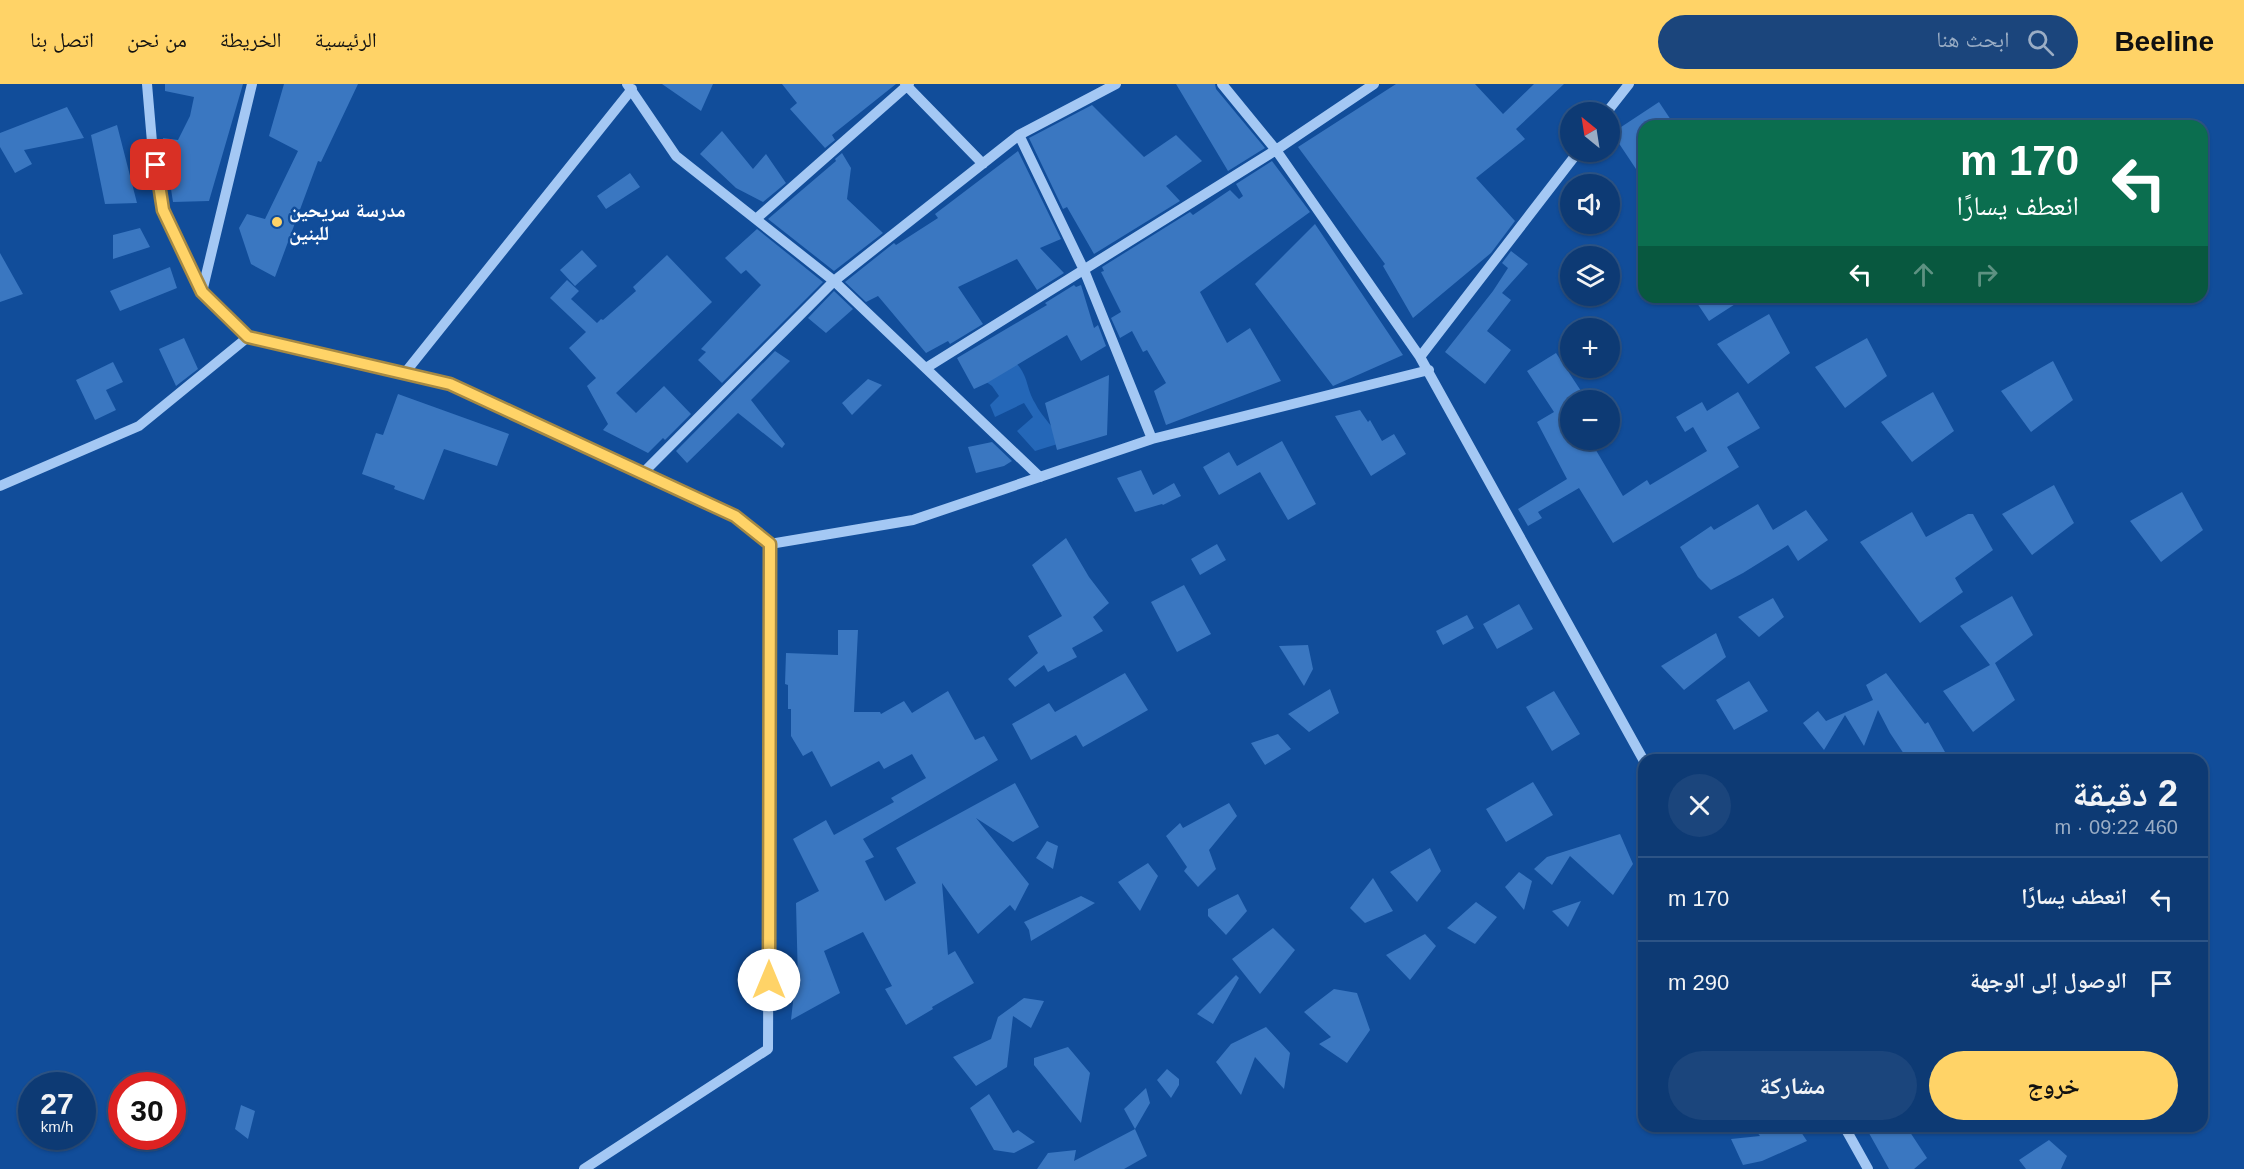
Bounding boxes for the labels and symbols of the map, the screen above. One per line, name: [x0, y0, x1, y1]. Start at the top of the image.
north arrow: [1560, 102, 1620, 162]
pin: [130, 139, 181, 190]
place label: مدرسة سريحين للبنين: [289, 199, 406, 246]
marker: مدرسة سريحين للبنين: [270, 215, 284, 229]
position arrow: [737, 948, 801, 1012]
speed limit sign: 30: [108, 1072, 186, 1150]

